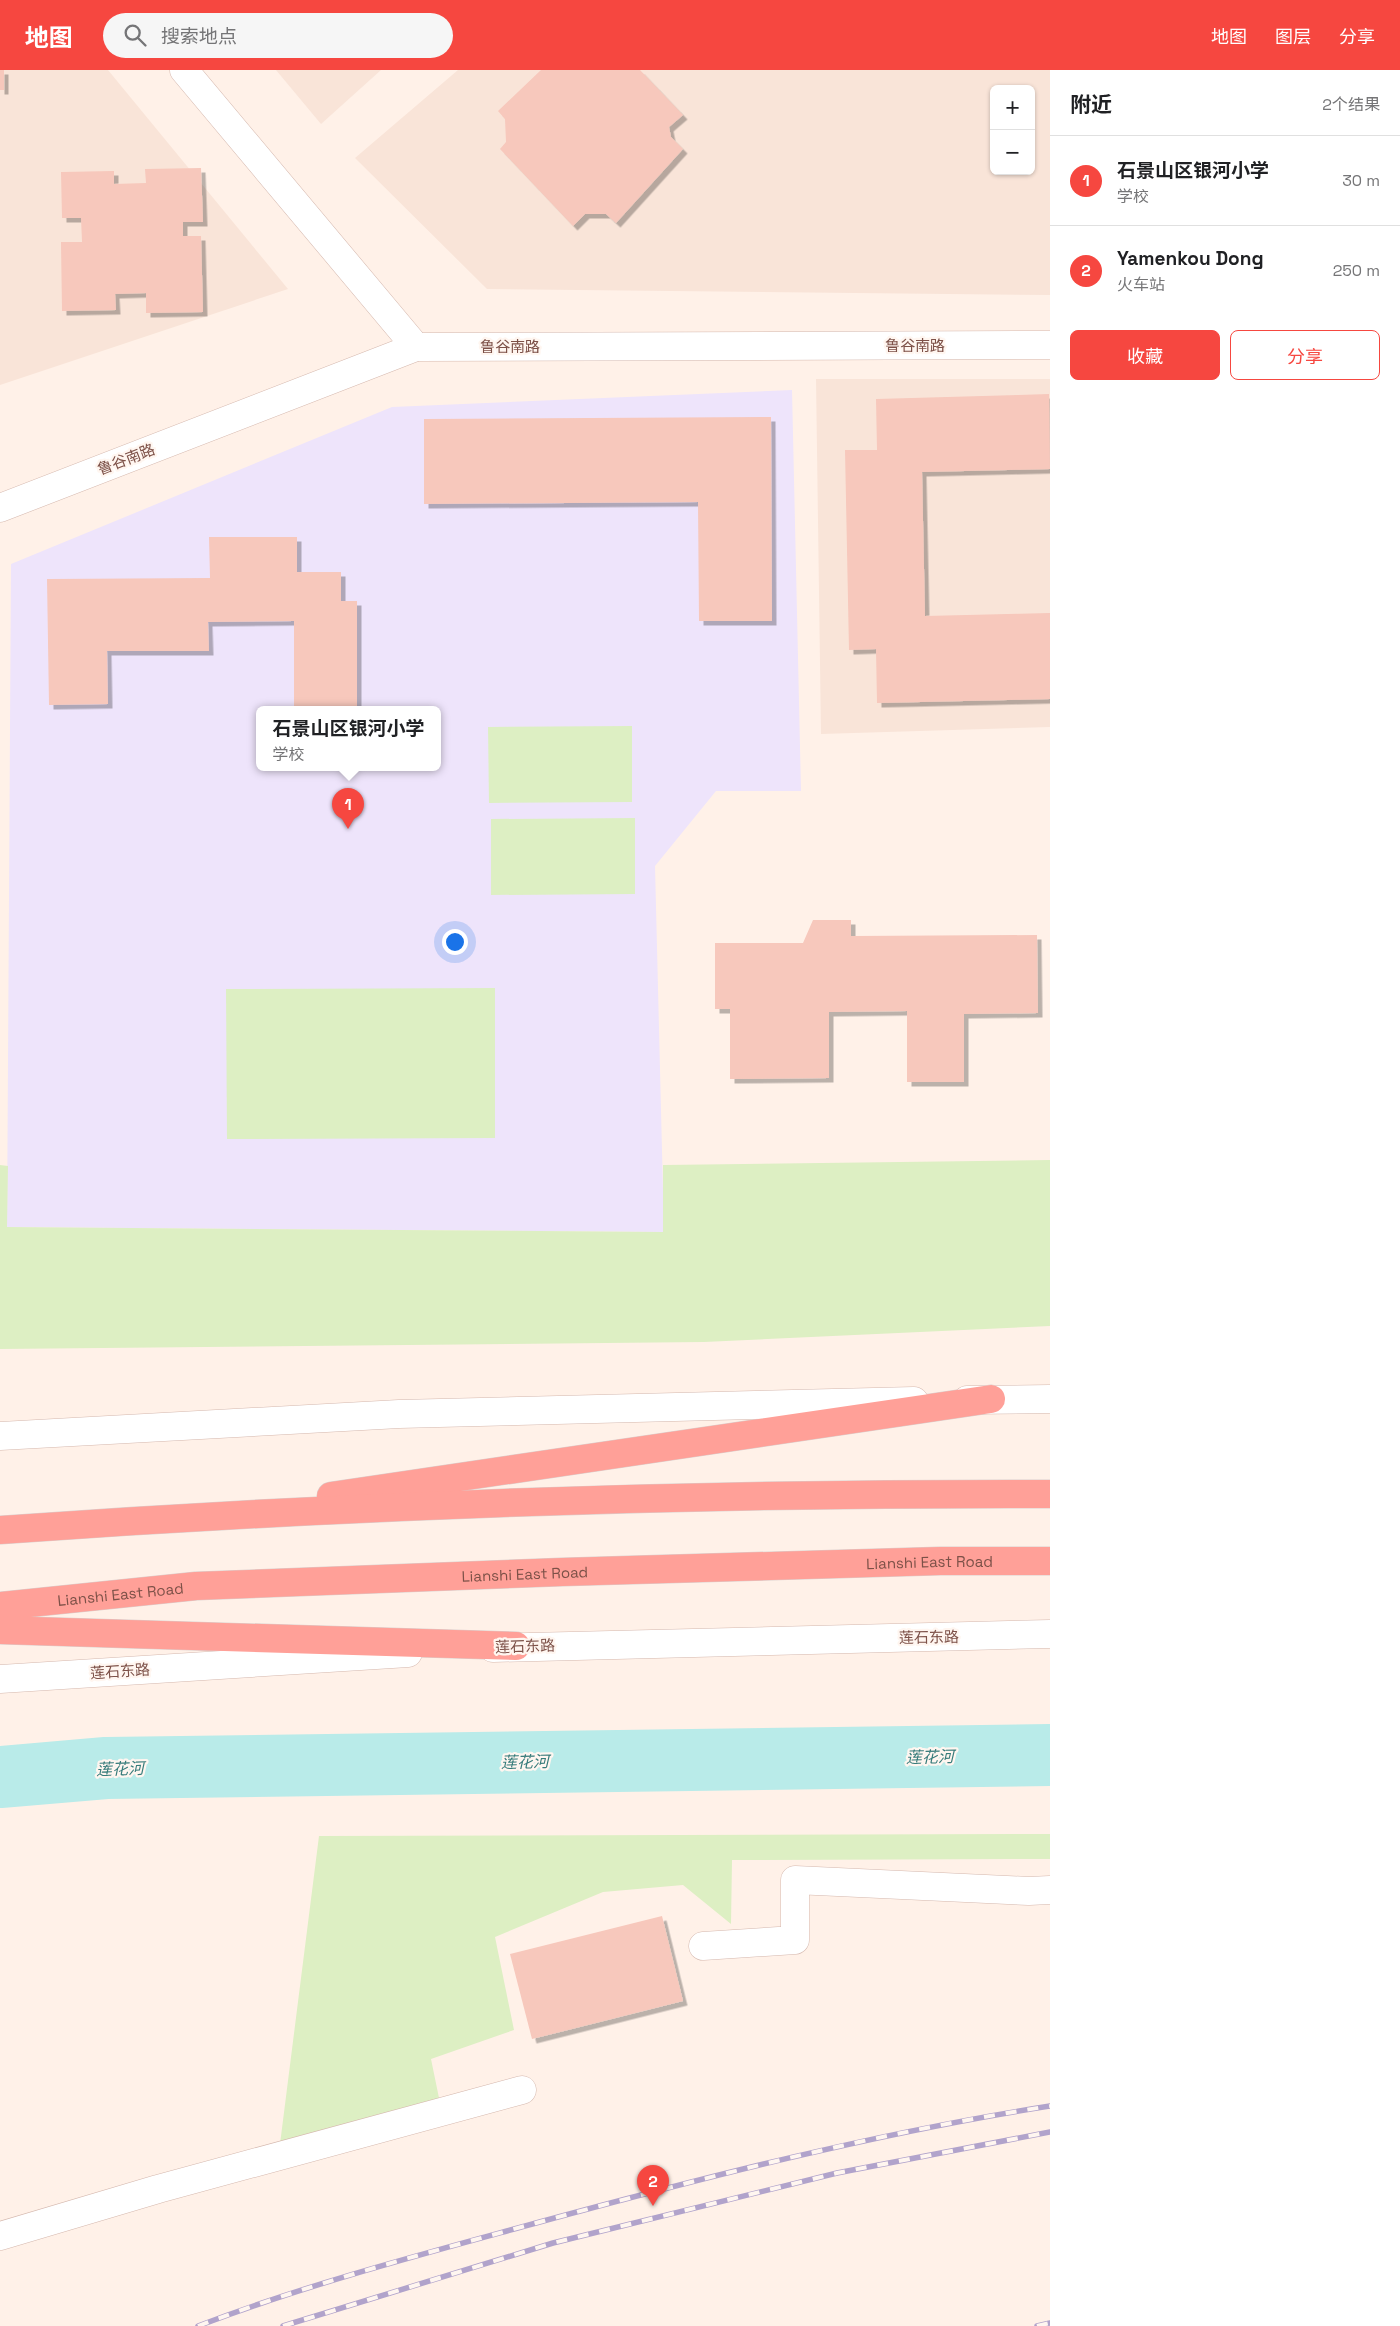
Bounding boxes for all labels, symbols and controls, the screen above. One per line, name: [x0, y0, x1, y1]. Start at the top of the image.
search box: [103, 13, 453, 58]
icon: search: [121, 21, 149, 49]
text: 地图: [25, 22, 73, 53]
text: 搜索地点: [161, 24, 237, 49]
text: 地图: [1211, 25, 1247, 48]
text: 图层: [1275, 25, 1311, 48]
text: 分享: [1339, 25, 1375, 48]
map controls: [990, 85, 1035, 175]
button: +: [990, 85, 1035, 130]
text: 附近: [1070, 91, 1112, 118]
text: 2个结果: [1322, 94, 1380, 115]
button: −: [990, 130, 1035, 175]
text: 石景山区银河小学: [1117, 158, 1269, 183]
text: 1: [1082, 170, 1090, 191]
text: 30 m: [1342, 170, 1380, 191]
text: 学校: [1117, 186, 1149, 207]
text: Yamenkou Dong: [1117, 246, 1264, 271]
text: 2: [1081, 260, 1091, 281]
text: 250 m: [1333, 260, 1380, 281]
text: 火车站: [1117, 274, 1165, 295]
button: 收藏: [1070, 330, 1220, 380]
button: 分享: [1230, 330, 1380, 380]
street label: 鲁谷南路: [885, 336, 945, 355]
street label: 鲁谷南路: [480, 337, 540, 356]
street label: 鲁谷南路: [95, 439, 157, 479]
popup: [256, 706, 441, 771]
text: 石景山区银河小学: [272, 716, 425, 741]
text: 学校: [272, 744, 305, 765]
pin: 1: [332, 788, 364, 829]
your location: [442, 929, 468, 955]
street label: Lianshi East Road: [866, 1552, 993, 1573]
street label: Lianshi East Road: [461, 1562, 588, 1585]
street label: Lianshi East Road: [56, 1578, 184, 1610]
street label: 莲石东路: [899, 1627, 959, 1647]
street label: 莲石东路: [495, 1635, 555, 1657]
street label: 莲石东路: [89, 1659, 151, 1683]
water label: 莲花河: [906, 1746, 957, 1768]
water label: 莲花河: [501, 1751, 552, 1773]
water label: 莲花河: [96, 1758, 147, 1780]
pin: 2: [637, 2165, 669, 2206]

